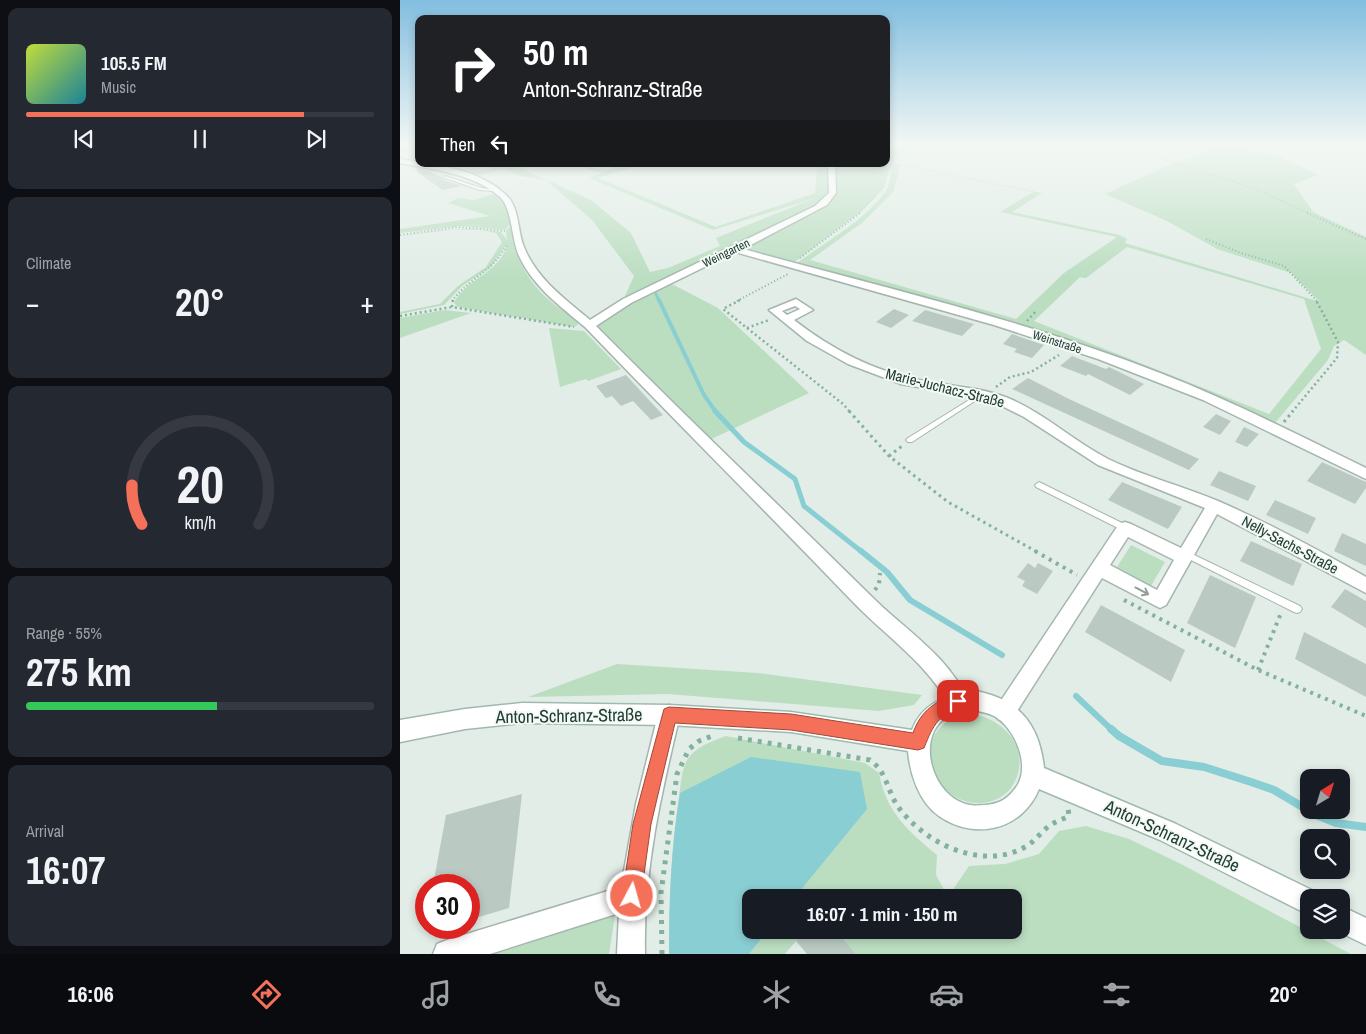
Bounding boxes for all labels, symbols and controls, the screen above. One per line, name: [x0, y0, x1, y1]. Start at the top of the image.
text: 50 m: [523, 29, 588, 76]
icon: right: [440, 35, 505, 100]
text: 105.5 FM: [101, 50, 167, 76]
text: Anton-Schranz-Straße: [523, 74, 702, 104]
text: Music: [101, 76, 136, 98]
icon: previous: [70, 125, 98, 153]
icon: pause: [186, 125, 214, 153]
icon: next: [302, 125, 330, 153]
icon: left: [486, 130, 514, 158]
text: Then: [440, 131, 476, 157]
street label: Weingarten: [700, 235, 752, 271]
text: Climate: [26, 252, 71, 274]
text: 20°: [175, 277, 225, 328]
text: −: [26, 284, 39, 322]
text: +: [361, 284, 374, 322]
street label: Weinstraße: [1030, 327, 1084, 357]
street label: Marie-Juchacz-Straße: [884, 363, 1007, 412]
text: 20: [176, 449, 224, 519]
street label: Nelly-Sachs-Straße: [1238, 510, 1342, 579]
text: km/h: [184, 511, 216, 535]
one-way arrow: [1135, 586, 1150, 596]
text: Range · 55%: [26, 622, 102, 644]
text: 275 km: [26, 647, 132, 698]
pin: [937, 680, 979, 722]
icon: arrive: [944, 687, 972, 715]
street label: Anton-Schranz-Straße: [494, 702, 643, 729]
north arrow: [1300, 769, 1350, 819]
map controls: [1300, 769, 1350, 939]
street label: Anton-Schranz-Straße: [1099, 793, 1244, 878]
text: Arrival: [26, 820, 64, 842]
button: search: [1300, 829, 1350, 879]
text: 16:07: [26, 845, 106, 896]
position arrow: [605, 869, 657, 921]
speed limit sign: 30: [415, 874, 480, 939]
button: layers: [1300, 889, 1350, 939]
text: 16:07 · 1 min · 150 m: [807, 901, 957, 927]
icon: directions: [249, 977, 284, 1012]
icon: music: [419, 977, 454, 1012]
icon: phone: [589, 977, 624, 1012]
icon: climate: [759, 977, 794, 1012]
icon: car: [929, 977, 964, 1012]
icon: filters: [1099, 977, 1134, 1012]
text: 16:06: [68, 979, 114, 1009]
text: 20°: [1269, 979, 1298, 1009]

